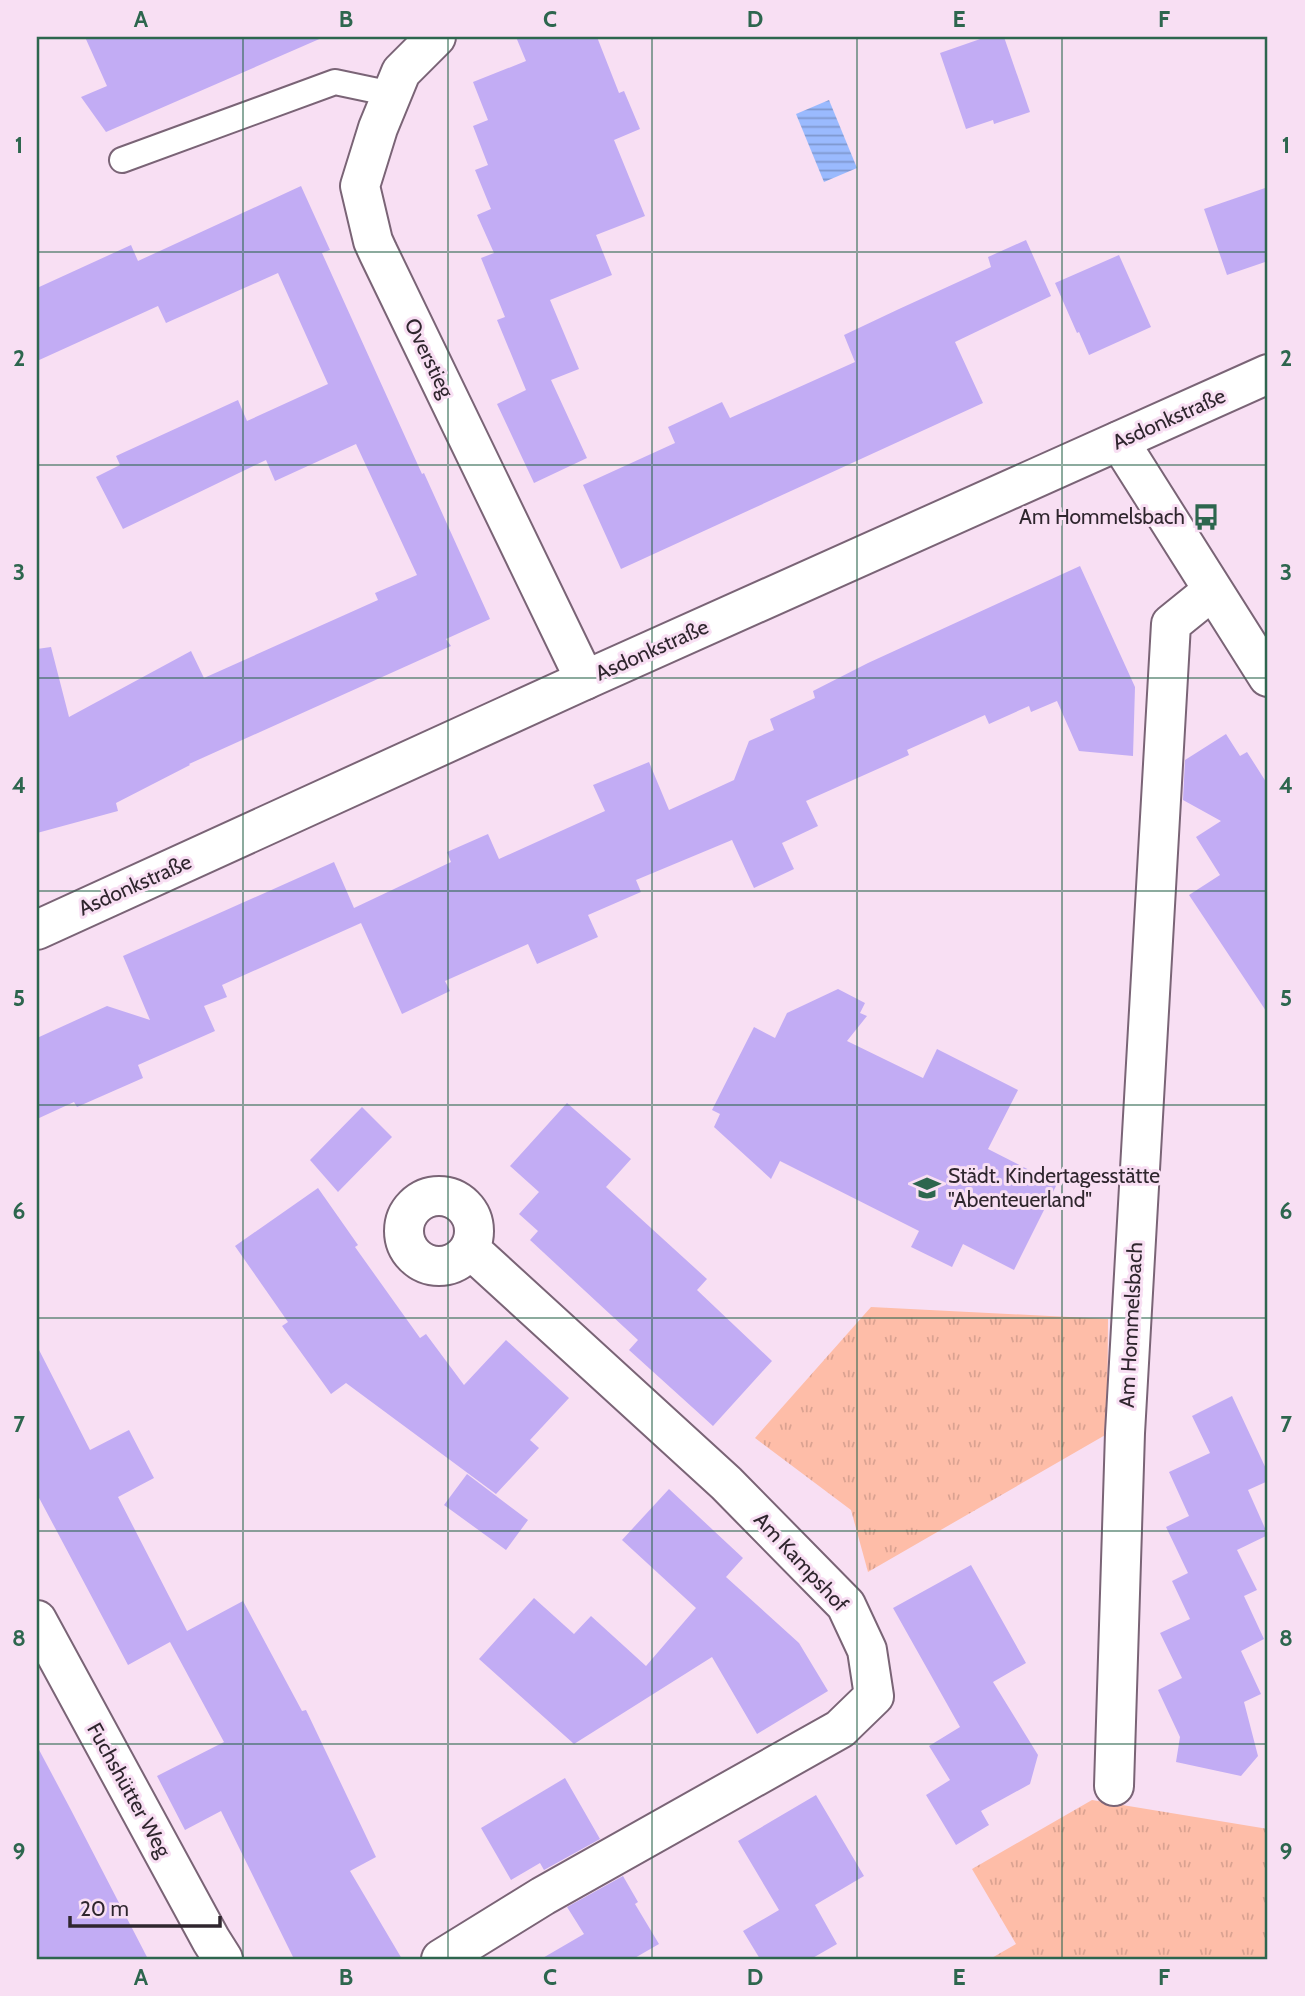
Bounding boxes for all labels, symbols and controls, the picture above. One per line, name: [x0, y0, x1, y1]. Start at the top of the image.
text: A: [134, 5, 149, 33]
text: B: [339, 5, 353, 33]
text: C: [543, 5, 557, 33]
text: D: [747, 5, 763, 33]
text: E: [952, 5, 966, 33]
text: F: [1158, 5, 1170, 33]
text: 1: [15, 131, 23, 159]
text: 1: [1282, 131, 1290, 159]
street label: Overstieg: [400, 314, 460, 402]
text: 2: [13, 344, 25, 372]
text: 2: [1280, 344, 1292, 372]
street label: Asdonkstraße: [1108, 382, 1229, 455]
bus stop icon: Am Hommelsbach: [1191, 502, 1221, 532]
place label: Am Hommelsbach: [1019, 504, 1185, 529]
text: 3: [13, 558, 25, 586]
text: 3: [1280, 558, 1292, 586]
street label: Asdonkstraße: [591, 613, 712, 686]
text: 4: [12, 771, 26, 799]
text: 4: [1279, 771, 1293, 799]
street label: Asdonkstraße: [74, 848, 195, 921]
text: 5: [13, 984, 25, 1012]
text: 5: [1280, 984, 1292, 1012]
place label: Städt. Kindertagesstätte "Abenteuerland": [948, 1163, 1160, 1212]
school or university icon: Städt. Kindertagesstätte "Abenteuerland": [912, 1173, 942, 1203]
text: 6: [13, 1197, 25, 1225]
text: 6: [1280, 1197, 1292, 1225]
street label: Am Hommelsbach: [1114, 1241, 1147, 1409]
text: 7: [13, 1410, 25, 1438]
text: 7: [1280, 1410, 1292, 1438]
street label: Am Kampshof: [749, 1507, 854, 1617]
text: 8: [12, 1624, 26, 1652]
text: 8: [1279, 1624, 1293, 1652]
street label: Fuchshütter Weg: [82, 1718, 177, 1862]
text: 9: [13, 1837, 25, 1865]
text: 9: [1280, 1837, 1292, 1865]
scale bar: [70, 1884, 220, 1928]
text: 20 m: [80, 1896, 129, 1921]
text: A: [134, 1963, 149, 1991]
text: B: [339, 1963, 353, 1991]
text: C: [543, 1963, 557, 1991]
text: D: [747, 1963, 763, 1991]
text: E: [952, 1963, 966, 1991]
text: F: [1158, 1963, 1170, 1991]

